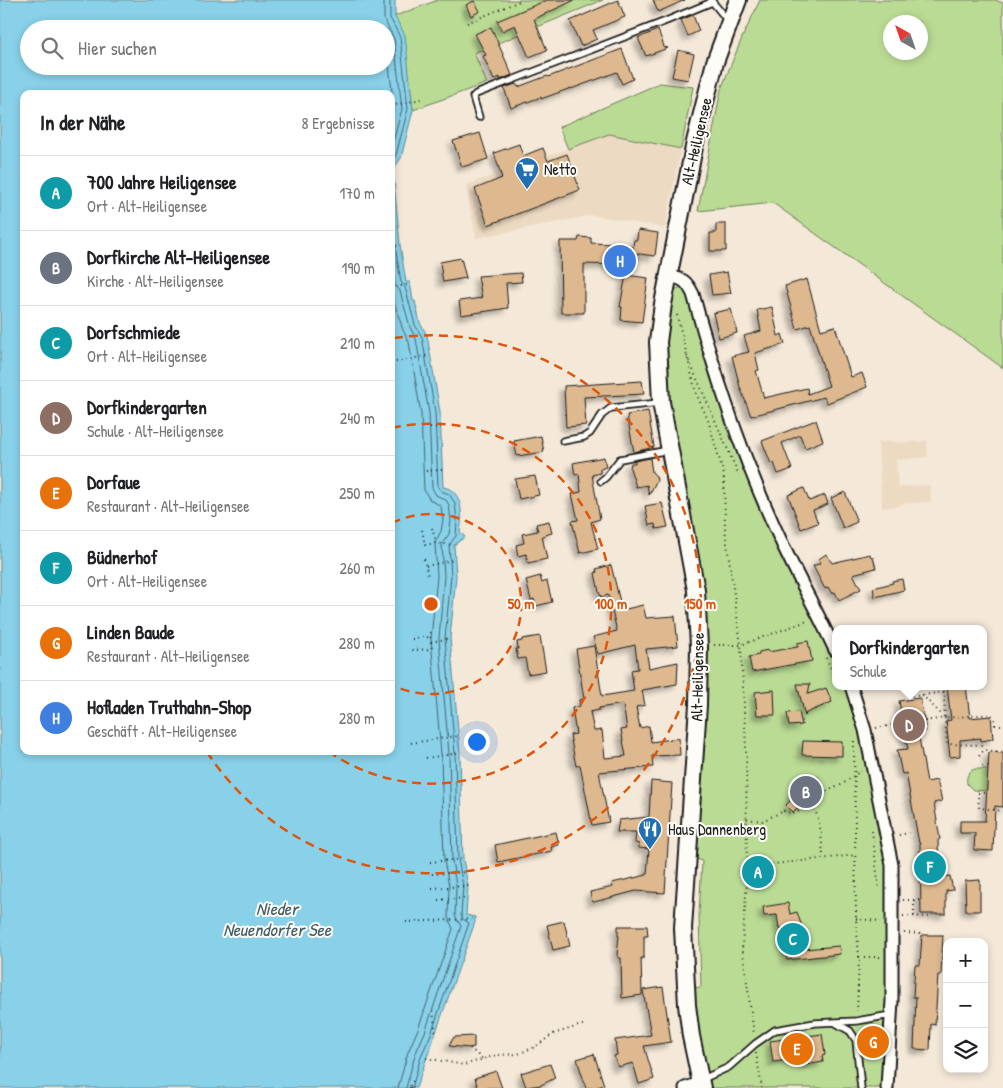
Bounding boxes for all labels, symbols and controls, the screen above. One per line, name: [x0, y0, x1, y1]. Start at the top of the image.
north arrow: [883, 15, 928, 60]
search box: [20, 20, 395, 75]
icon: search: [38, 34, 66, 62]
text: Hier suchen: [78, 35, 157, 61]
street label: Alt-Heiligensee: [675, 95, 717, 187]
text: In der Nähe: [40, 108, 125, 137]
text: 8 Ergebnisse: [302, 112, 375, 134]
supermarket icon: Netto: [514, 156, 540, 190]
place label: Netto: [544, 158, 577, 180]
text: 700 Jahre Heiligensee: [87, 169, 237, 195]
text: A: [52, 182, 60, 204]
text: 170 m: [340, 182, 375, 204]
text: Ort · Alt-Heiligensee: [87, 195, 207, 217]
pin: H: [604, 242, 636, 280]
text: Dorfkirche Alt-Heiligensee: [87, 244, 270, 270]
text: B: [52, 257, 60, 279]
text: 190 m: [342, 257, 375, 279]
text: Kirche · Alt-Heiligensee: [87, 270, 224, 292]
text: Dorfschmiede: [87, 319, 180, 345]
text: C: [52, 332, 60, 354]
text: 210 m: [340, 332, 375, 354]
text: Ort · Alt-Heiligensee: [87, 345, 207, 367]
text: Dorfkindergarten: [87, 394, 207, 420]
text: D: [52, 407, 60, 429]
text: 240 m: [340, 407, 375, 429]
text: Schule · Alt-Heiligensee: [87, 420, 224, 442]
text: Dorfaue: [87, 469, 140, 495]
text: E: [52, 482, 60, 504]
text: 250 m: [339, 482, 375, 504]
text: Restaurant · Alt-Heiligensee: [87, 495, 250, 517]
text: Büdnerhof: [87, 544, 158, 570]
text: F: [53, 557, 59, 579]
text: 260 m: [339, 557, 375, 579]
text: Ort · Alt-Heiligensee: [87, 570, 207, 592]
text: 50 m: [508, 593, 534, 614]
text: 100 m: [595, 593, 627, 614]
text: 150 m: [684, 593, 716, 614]
centre of rings: [422, 595, 440, 613]
text: Linden Baude: [87, 619, 175, 645]
popup: [832, 625, 987, 690]
text: G: [52, 632, 60, 654]
text: 280 m: [339, 632, 375, 654]
street label: Alt-Heiligensee: [685, 632, 709, 722]
text: Dorfkindergarten: [850, 634, 969, 660]
text: Restaurant · Alt-Heiligensee: [87, 645, 250, 667]
text: Schule: [850, 660, 887, 682]
text: Hofladen Truthahn-Shop: [87, 694, 251, 720]
pin: D: [893, 706, 925, 744]
text: H: [52, 707, 60, 729]
text: 280 m: [339, 707, 375, 729]
text: Geschäft · Alt-Heiligensee: [87, 720, 237, 742]
your location: [464, 729, 490, 755]
pin: B: [790, 773, 822, 811]
restaurant icon: Haus Dannenberg: [637, 816, 663, 850]
place label: Haus Dannenberg: [668, 818, 766, 840]
pin: F: [914, 848, 946, 886]
pin: A: [742, 853, 774, 891]
water label: Nieder Neuendorfer See: [223, 896, 332, 942]
pin: C: [777, 920, 809, 958]
map controls: [943, 938, 988, 1073]
button: +: [943, 938, 988, 983]
button: −: [943, 983, 988, 1028]
pin: G: [857, 1023, 889, 1061]
button: layers: [943, 1028, 988, 1073]
pin: E: [781, 1030, 813, 1068]

